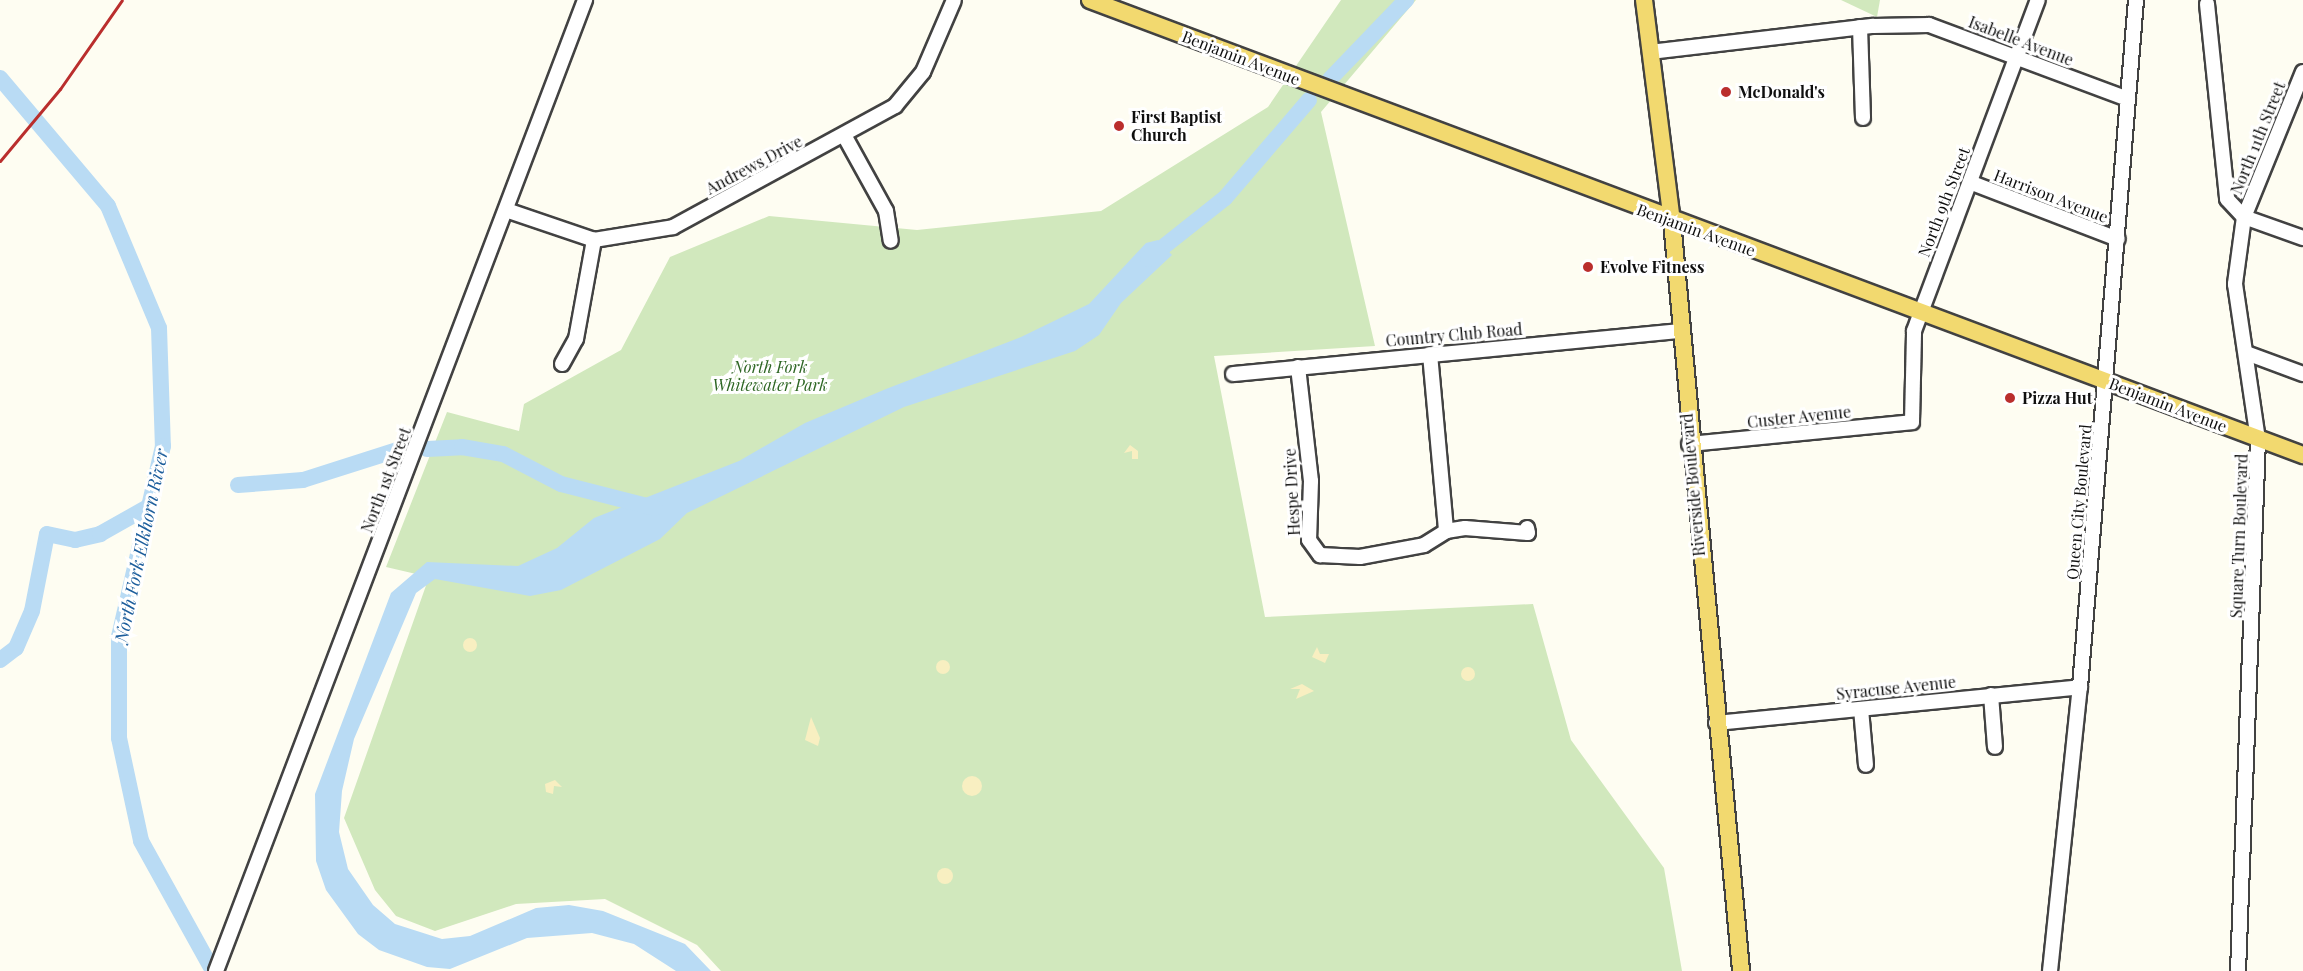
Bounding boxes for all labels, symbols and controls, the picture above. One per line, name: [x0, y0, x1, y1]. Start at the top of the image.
street label: Isabelle Avenue: [1966, 12, 2076, 70]
street label: Benjamin Avenue: [1179, 27, 1303, 89]
street label: North 11th Street: [2227, 79, 2289, 197]
place label: McDonald's: [1738, 82, 1825, 102]
marker: McDonald's: [1719, 85, 1733, 99]
place label: First Baptist Church: [1131, 107, 1222, 145]
marker: First Baptist Church: [1112, 119, 1126, 133]
street label: Andrews Drive: [703, 132, 805, 198]
street label: North 9th Street: [1914, 144, 1974, 260]
street label: Harrison Avenue: [1991, 165, 2111, 227]
street label: Benjamin Avenue: [1634, 200, 1758, 260]
place label: Evolve Fitness: [1600, 257, 1704, 277]
marker: Evolve Fitness: [1581, 260, 1595, 274]
street label: Country Club Road: [1385, 319, 1523, 351]
park label: North Fork Whitewater Park: [712, 357, 828, 395]
street label: Benjamin Avenue: [2106, 374, 2230, 436]
place label: Pizza Hut: [2022, 388, 2092, 408]
marker: Pizza Hut: [2003, 391, 2017, 405]
street label: Custer Avenue: [1746, 402, 1852, 432]
street label: Riverside Boulevard: [1677, 413, 1709, 557]
street label: Queen City Boulevard: [2063, 423, 2095, 581]
street label: North 1st Street: [357, 424, 415, 536]
water label: North Fork Elkhorn River: [110, 447, 172, 645]
street label: Hespe Drive: [1280, 448, 1304, 536]
street label: Square Turn Boulevard: [2227, 453, 2251, 619]
street label: Syracuse Avenue: [1835, 672, 1957, 704]

